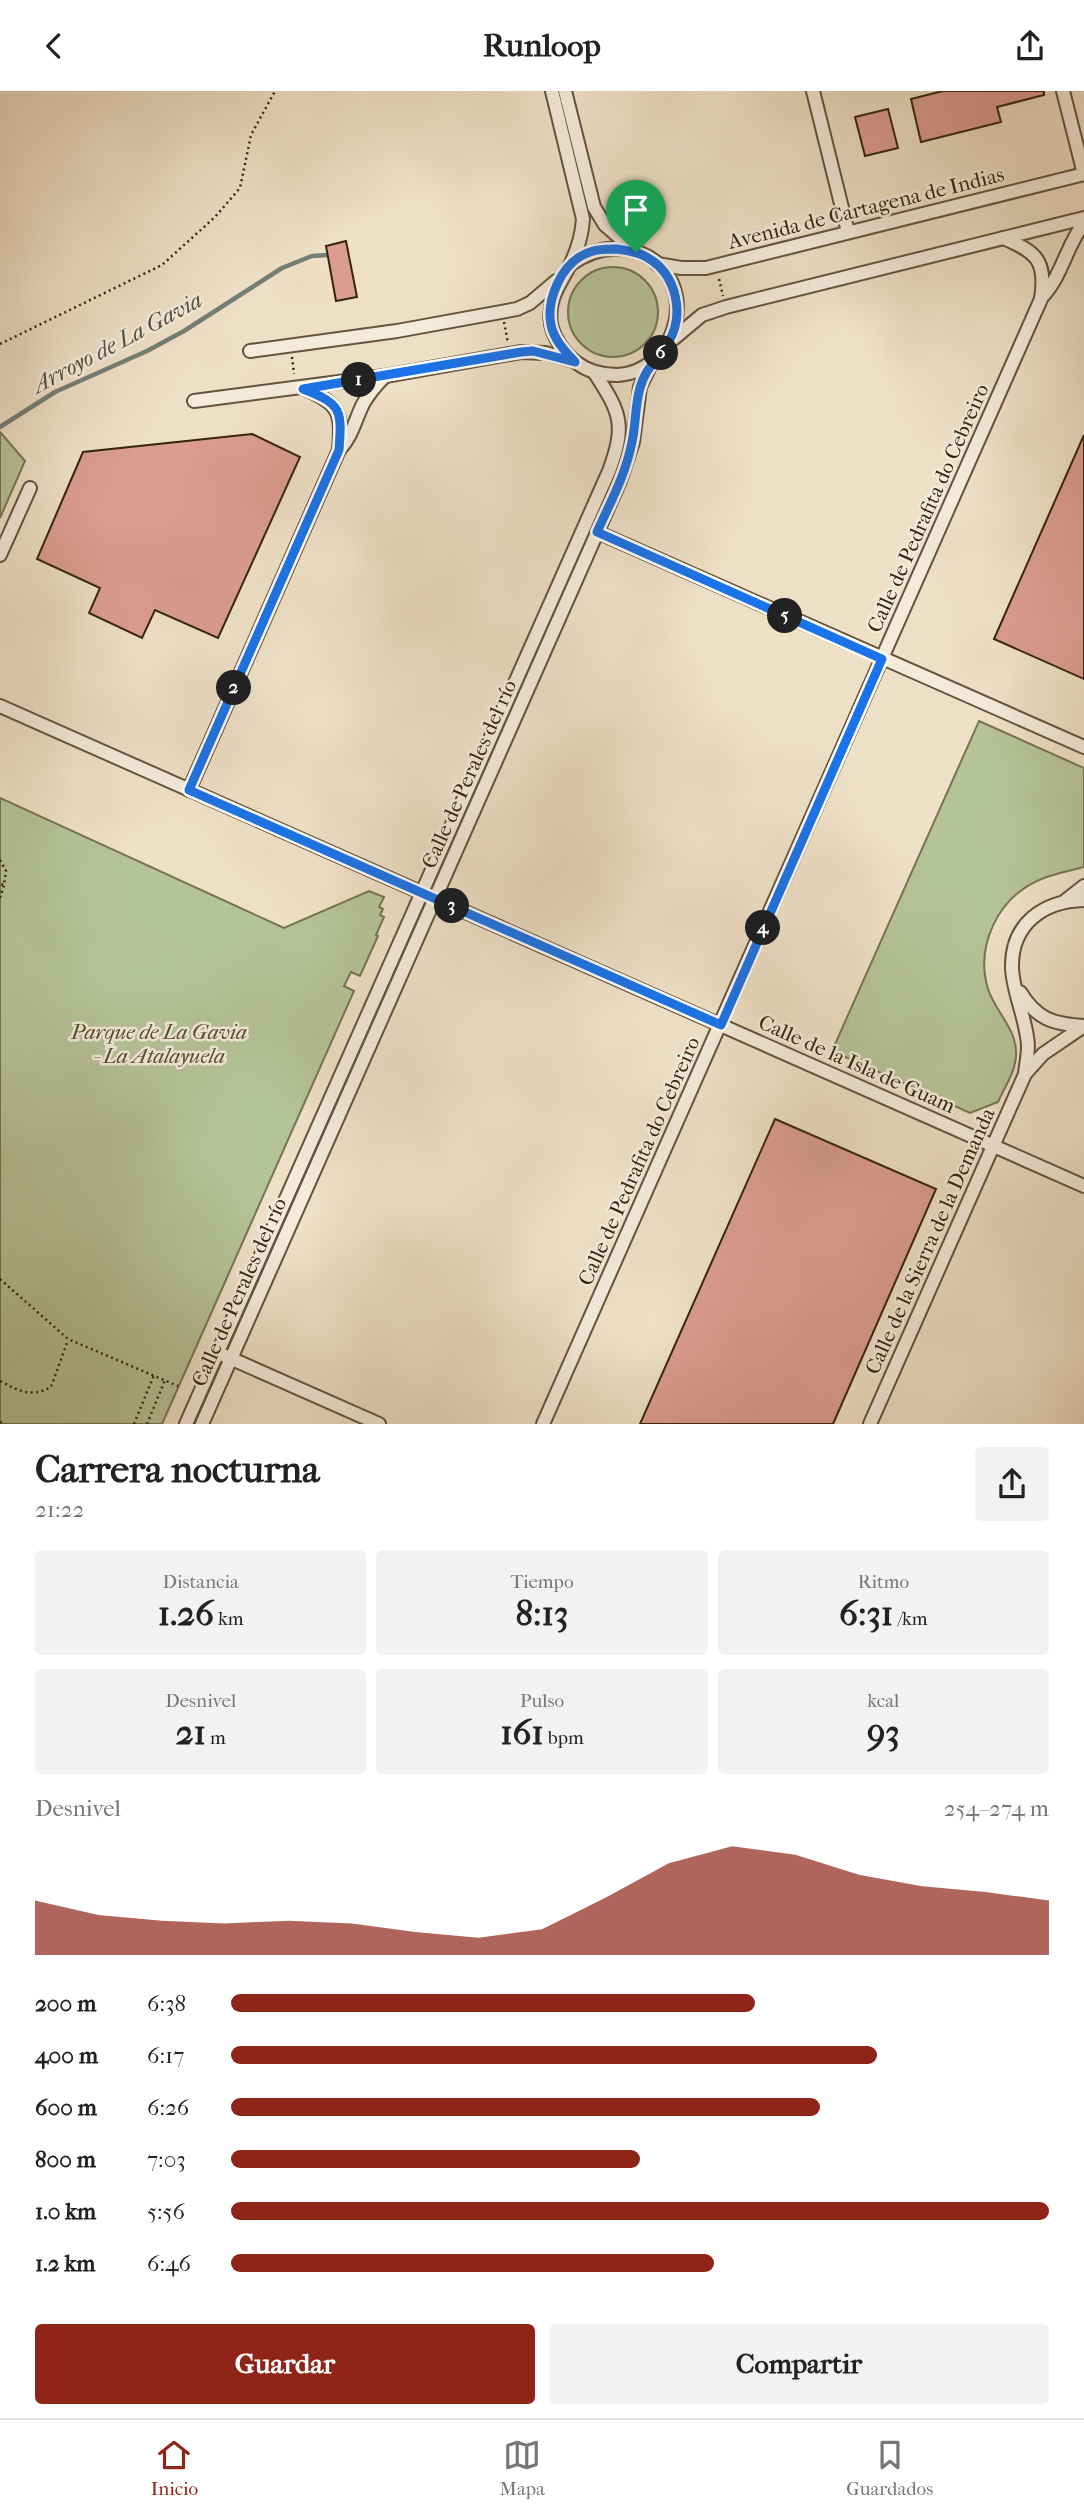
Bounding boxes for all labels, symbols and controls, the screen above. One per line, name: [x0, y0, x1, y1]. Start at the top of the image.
icon: back: [35, 27, 73, 65]
text: Runloop: [483, 27, 601, 64]
icon: share: [1011, 27, 1049, 65]
street label: Avenida de Cartagena de Indias: [724, 162, 1007, 254]
pin: [606, 180, 666, 252]
icon: arrive: [617, 191, 655, 229]
water label: Arroyo de La Gavia: [25, 286, 207, 400]
pin: 6: [644, 335, 678, 371]
text: 6: [655, 341, 666, 363]
pin: 1: [342, 363, 376, 397]
text: 1: [355, 368, 362, 390]
street label: Calle de Pedrafita do Cebreiro: [862, 380, 994, 636]
pin: 5: [768, 599, 802, 633]
text: 5: [780, 604, 789, 626]
pin: 2: [216, 671, 252, 705]
text: 2: [229, 676, 238, 698]
street label: Calle de Perales del río: [417, 676, 521, 872]
pin: 3: [434, 889, 470, 923]
text: 3: [448, 894, 455, 916]
pin: 4: [746, 911, 780, 945]
text: 4: [757, 916, 768, 938]
street label: Calle de la Isla de Guam: [755, 1010, 960, 1118]
park label: Parque de La Gavia - La Atalayuela: [70, 1020, 247, 1068]
street label: Calle de Pedrafita do Cebreiro: [573, 1033, 705, 1289]
street label: Calle de la Sierra de la Demanda: [860, 1104, 1000, 1378]
street label: Calle de Perales del río: [187, 1194, 291, 1390]
text: Carrera nocturna: [35, 1447, 320, 1492]
button: share: [975, 1447, 1049, 1521]
text: 21:22: [35, 1496, 84, 1523]
text: Distancia: [162, 1571, 239, 1593]
text: Tiempo: [510, 1571, 574, 1593]
text: Ritmo: [858, 1571, 909, 1593]
text: 1.26: [158, 1593, 214, 1634]
text: 8:13: [516, 1593, 568, 1634]
text: 6:31: [839, 1593, 893, 1634]
text: km: [214, 1608, 244, 1630]
text: /km: [893, 1608, 928, 1630]
text: Desnivel: [165, 1690, 236, 1712]
text: Pulso: [520, 1690, 564, 1712]
text: kcal: [867, 1690, 899, 1712]
text: 21: [175, 1712, 206, 1753]
text: 161: [500, 1712, 544, 1753]
text: 93: [867, 1712, 900, 1753]
text: m: [206, 1727, 226, 1749]
text: bpm: [544, 1727, 584, 1749]
text: Desnivel: [35, 1795, 121, 1822]
text: 254–274 m: [944, 1795, 1049, 1822]
text: 200 m: [35, 1990, 96, 2017]
text: 6:38: [147, 1990, 186, 2017]
text: 400 m: [35, 2042, 98, 2069]
text: 6:17: [147, 2042, 184, 2069]
text: 600 m: [35, 2094, 97, 2121]
text: 6:26: [147, 2094, 189, 2121]
text: 800 m: [35, 2146, 96, 2173]
text: 7:03: [147, 2146, 186, 2173]
text: 1.0 km: [35, 2198, 96, 2225]
text: 5:56: [147, 2198, 185, 2225]
text: 1.2 km: [35, 2250, 95, 2277]
text: 6:46: [147, 2250, 191, 2277]
button: Guardar: [35, 2324, 535, 2404]
button: Compartir: [549, 2324, 1049, 2404]
tab: Inicio: [151, 2436, 198, 2500]
tab: Mapa: [500, 2436, 545, 2500]
tab: Guardados: [846, 2436, 933, 2500]

